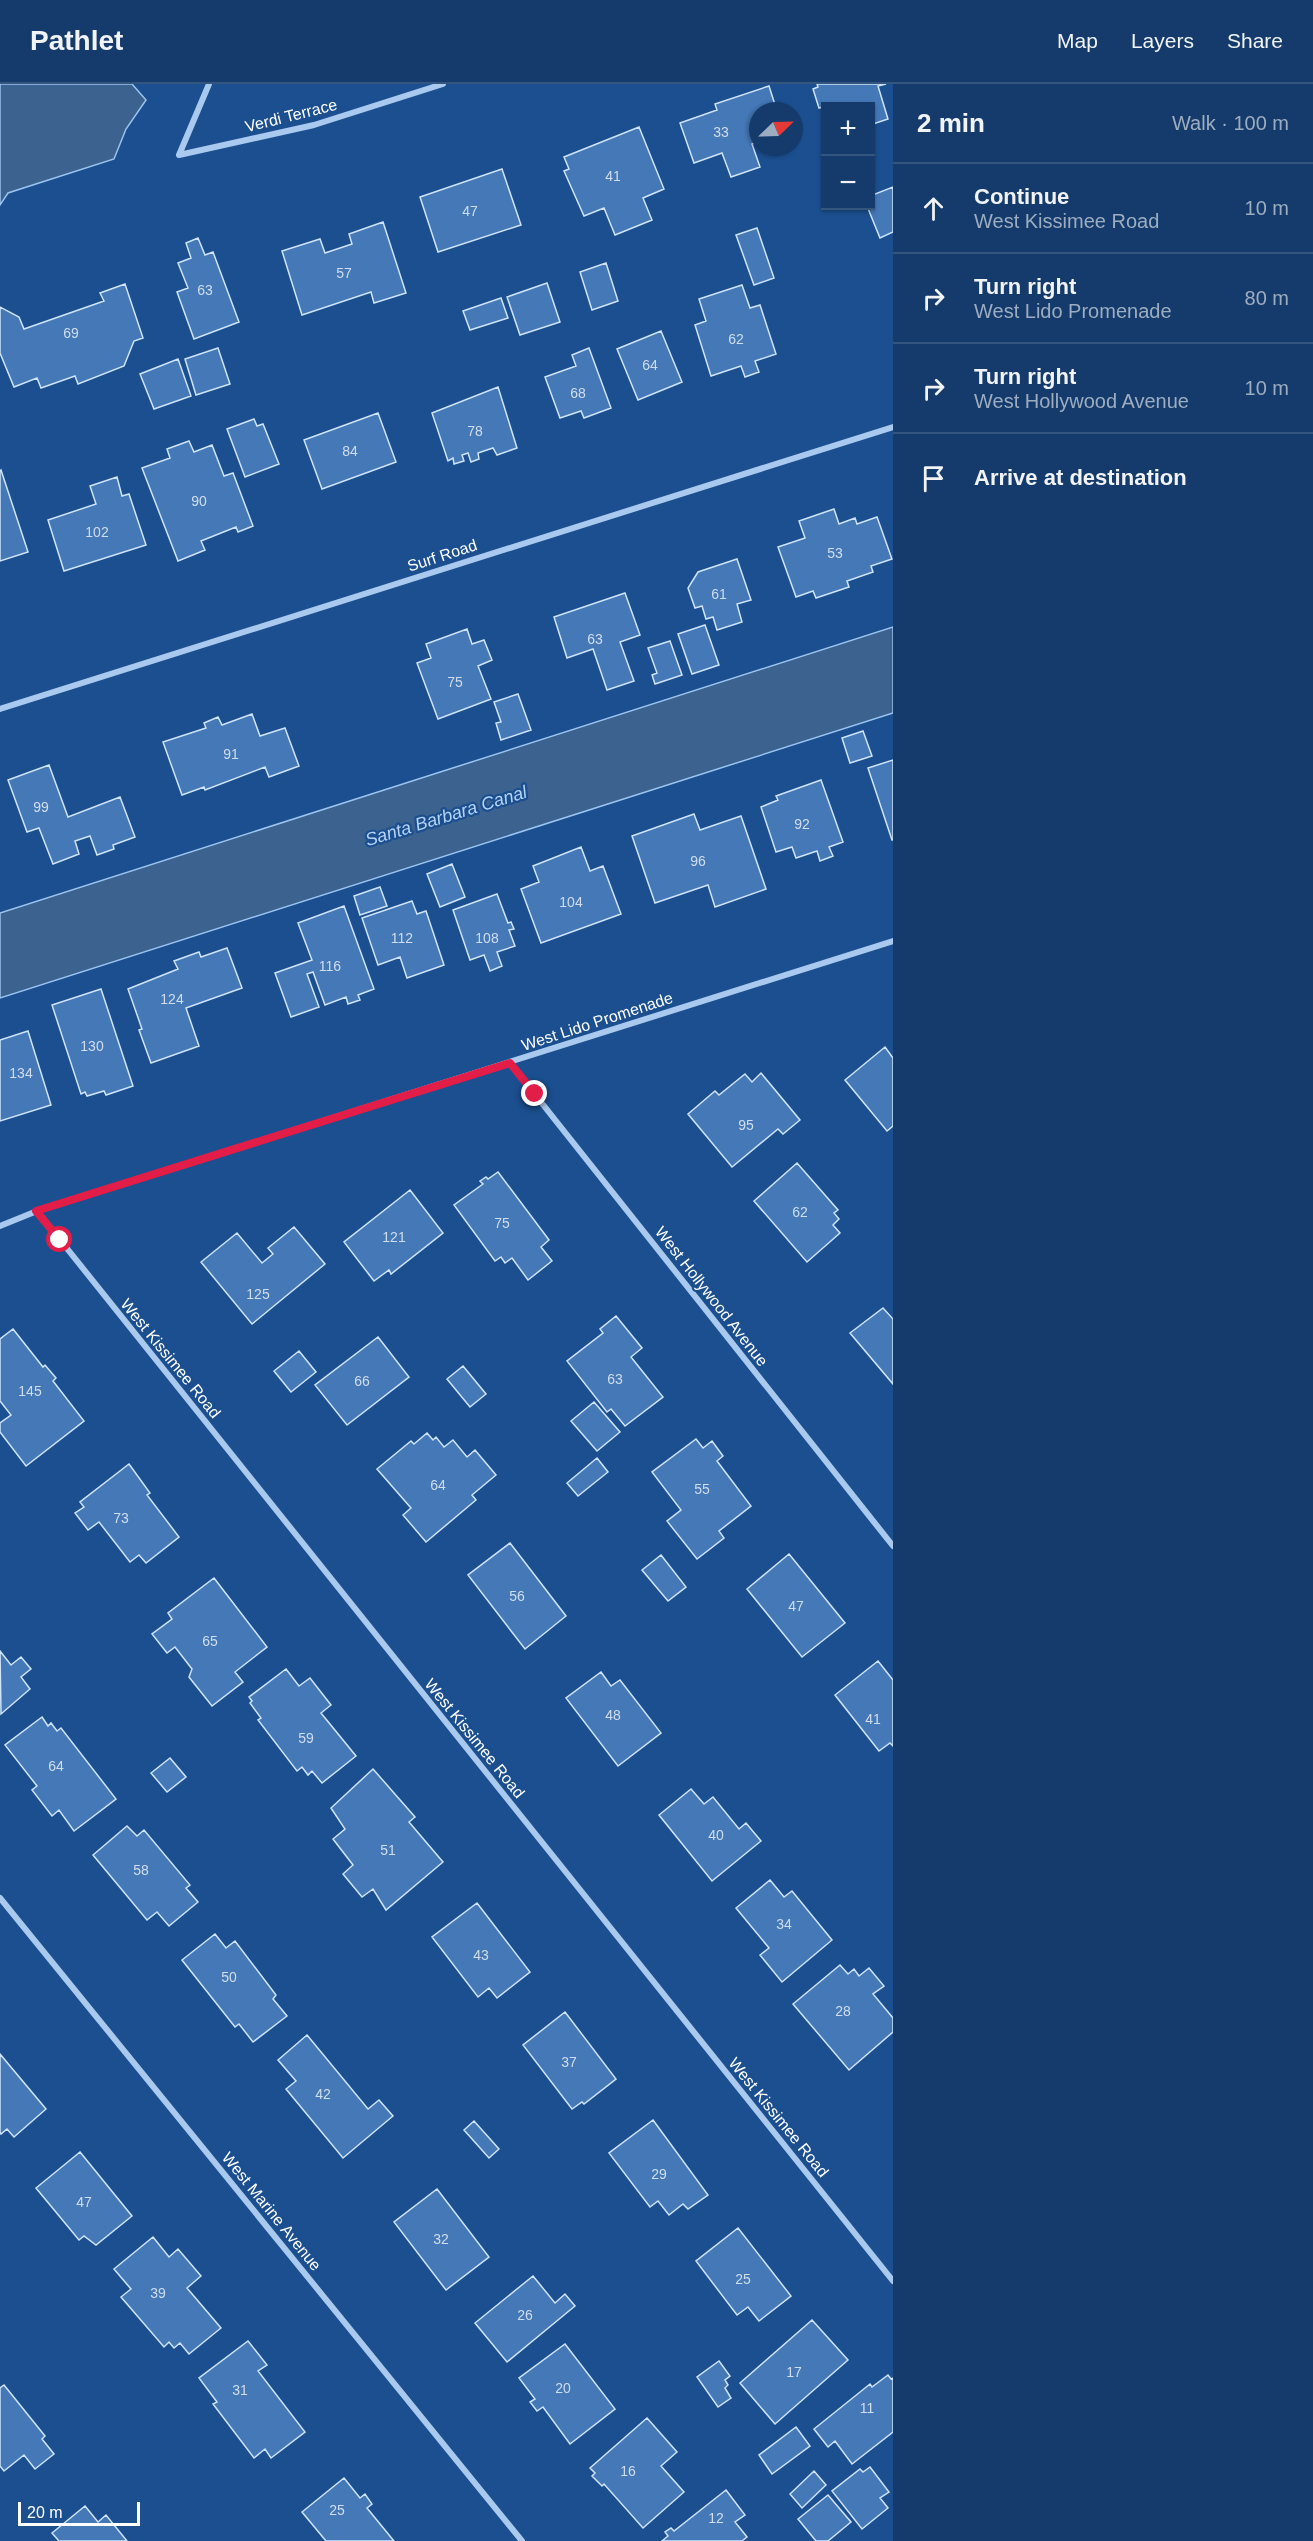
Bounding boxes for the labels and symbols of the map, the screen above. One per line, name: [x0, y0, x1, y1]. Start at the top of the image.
street label: Verdi Terrace: [243, 96, 339, 135]
north arrow: [749, 102, 803, 156]
house number: 33: [713, 124, 729, 140]
house number: 41: [605, 168, 621, 184]
house number: 47: [462, 203, 478, 219]
house number: 57: [336, 265, 352, 281]
house number: 63: [197, 282, 213, 298]
house number: 69: [63, 325, 79, 341]
house number: 62: [728, 331, 744, 347]
house number: 64: [642, 357, 658, 373]
house number: 68: [570, 385, 586, 401]
house number: 78: [467, 423, 483, 439]
house number: 84: [342, 443, 358, 459]
house number: 90: [191, 493, 207, 509]
house number: 102: [85, 524, 109, 540]
street label: Surf Road: [405, 536, 479, 575]
house number: 53: [827, 545, 843, 561]
house number: 61: [711, 586, 727, 602]
house number: 63: [587, 631, 603, 647]
house number: 75: [447, 674, 463, 690]
house number: 91: [223, 746, 239, 762]
water label: Santa Barbara Canal: [363, 782, 530, 850]
house number: 99: [33, 799, 49, 815]
house number: 92: [794, 816, 810, 832]
house number: 96: [690, 853, 706, 869]
house number: 104: [559, 894, 583, 910]
house number: 112: [391, 930, 413, 946]
house number: 108: [475, 930, 499, 946]
house number: 116: [319, 958, 341, 974]
street label: West Lido Promenade: [519, 989, 675, 1054]
house number: 124: [160, 991, 184, 1007]
house number: 130: [80, 1038, 104, 1054]
house number: 134: [9, 1065, 33, 1081]
route end: [521, 1080, 547, 1106]
house number: 95: [738, 1117, 754, 1133]
house number: 62: [792, 1204, 808, 1220]
house number: 75: [494, 1215, 510, 1231]
street label: West Hollywood Avenue: [652, 1223, 771, 1369]
route start: [46, 1226, 72, 1252]
house number: 121: [382, 1229, 406, 1245]
house number: 125: [246, 1286, 270, 1302]
street label: West Kissimee Road: [117, 1295, 224, 1421]
house number: 63: [607, 1371, 623, 1387]
house number: 66: [354, 1373, 370, 1389]
house number: 145: [18, 1383, 42, 1399]
house number: 64: [430, 1477, 446, 1493]
house number: 55: [694, 1481, 710, 1497]
house number: 73: [113, 1510, 129, 1526]
house number: 56: [509, 1588, 525, 1604]
house number: 47: [788, 1598, 804, 1614]
house number: 65: [202, 1633, 218, 1649]
street label: West Kissimee Road: [421, 1675, 528, 1801]
house number: 48: [605, 1707, 621, 1723]
house number: 41: [865, 1711, 881, 1727]
house number: 59: [298, 1730, 314, 1746]
house number: 64: [48, 1758, 64, 1774]
house number: 40: [708, 1827, 724, 1843]
house number: 51: [380, 1842, 396, 1858]
house number: 58: [133, 1862, 149, 1878]
house number: 34: [776, 1916, 792, 1932]
house number: 43: [473, 1947, 489, 1963]
house number: 50: [221, 1969, 237, 1985]
house number: 28: [835, 2003, 851, 2019]
house number: 37: [561, 2054, 577, 2070]
street label: West Kissimee Road: [725, 2054, 832, 2180]
house number: 42: [315, 2086, 331, 2102]
street label: West Marine Avenue: [219, 2149, 325, 2274]
house number: 29: [651, 2166, 667, 2182]
house number: 47: [76, 2194, 92, 2210]
house number: 32: [433, 2231, 449, 2247]
house number: 25: [735, 2271, 751, 2287]
house number: 39: [150, 2285, 166, 2301]
house number: 26: [517, 2307, 533, 2323]
house number: 17: [786, 2364, 802, 2380]
house number: 20: [555, 2380, 571, 2396]
house number: 31: [232, 2382, 248, 2398]
house number: 11: [860, 2400, 874, 2416]
house number: 16: [620, 2463, 636, 2479]
scale bar: [18, 2499, 140, 2526]
house number: 25: [329, 2502, 345, 2518]
house number: 12: [708, 2510, 724, 2526]

